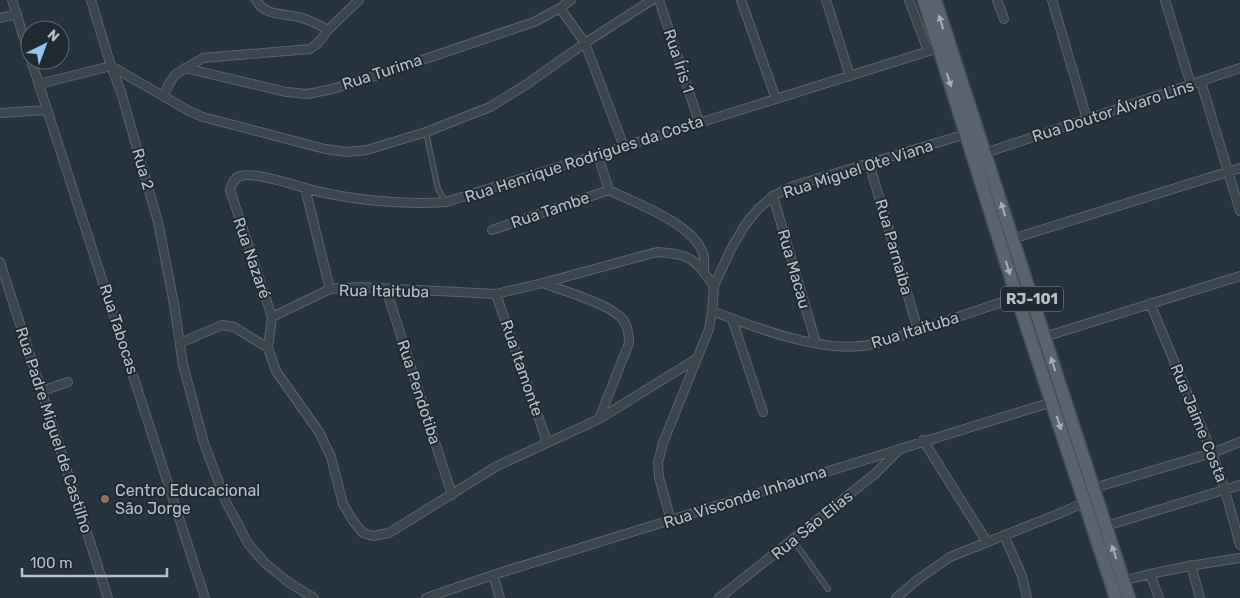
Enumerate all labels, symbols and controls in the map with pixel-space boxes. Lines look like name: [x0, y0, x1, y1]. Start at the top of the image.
one-way arrow: [937, 14, 945, 29]
north arrow: [20, 20, 70, 70]
text: N: [44, 26, 63, 45]
street label: Rua Íris 1: [660, 27, 698, 95]
street label: Rua Turima: [340, 50, 424, 94]
one-way arrow: [945, 73, 953, 88]
street label: Rua Doutor Álvaro Lins: [1030, 76, 1196, 146]
street label: Rua Henrique Rodrigues da Costa: [462, 111, 706, 207]
street label: Rua Miguel Ote Viana: [781, 136, 935, 202]
street label: Rua 2: [128, 146, 158, 192]
street label: Rua Tambe: [508, 188, 592, 232]
street label: Rua Parnaiba: [871, 197, 917, 297]
one-way arrow: [998, 202, 1006, 217]
street label: Rua Nazaré: [229, 215, 275, 301]
street label: Rua Macau: [774, 227, 814, 311]
one-way arrow: [1005, 261, 1012, 276]
street label: Rua Itaituba: [339, 281, 429, 301]
street label: Rua Tabocas: [95, 282, 143, 376]
road number: RJ-101: [1001, 286, 1063, 312]
street label: Rua Itaituba: [869, 308, 961, 352]
street label: Rua Itamonte: [497, 317, 547, 419]
street label: Rua Padre Miguel de Castilho: [12, 325, 96, 535]
street label: Rua Pendotiba: [393, 337, 445, 447]
one-way arrow: [1049, 356, 1056, 371]
street label: Rua Jaime Costa: [1167, 361, 1231, 485]
one-way arrow: [1056, 415, 1063, 430]
street label: Rua Visconde Inhauma: [661, 462, 829, 532]
place label: Centro Educacional São Jorge: [115, 481, 260, 518]
street label: Rua Sāo Elias: [767, 486, 857, 564]
marker: Centro Educacional São Jorge: [99, 493, 111, 505]
one-way arrow: [1109, 544, 1117, 559]
scale bar: [22, 546, 168, 578]
text: 100 m: [30, 554, 72, 572]

